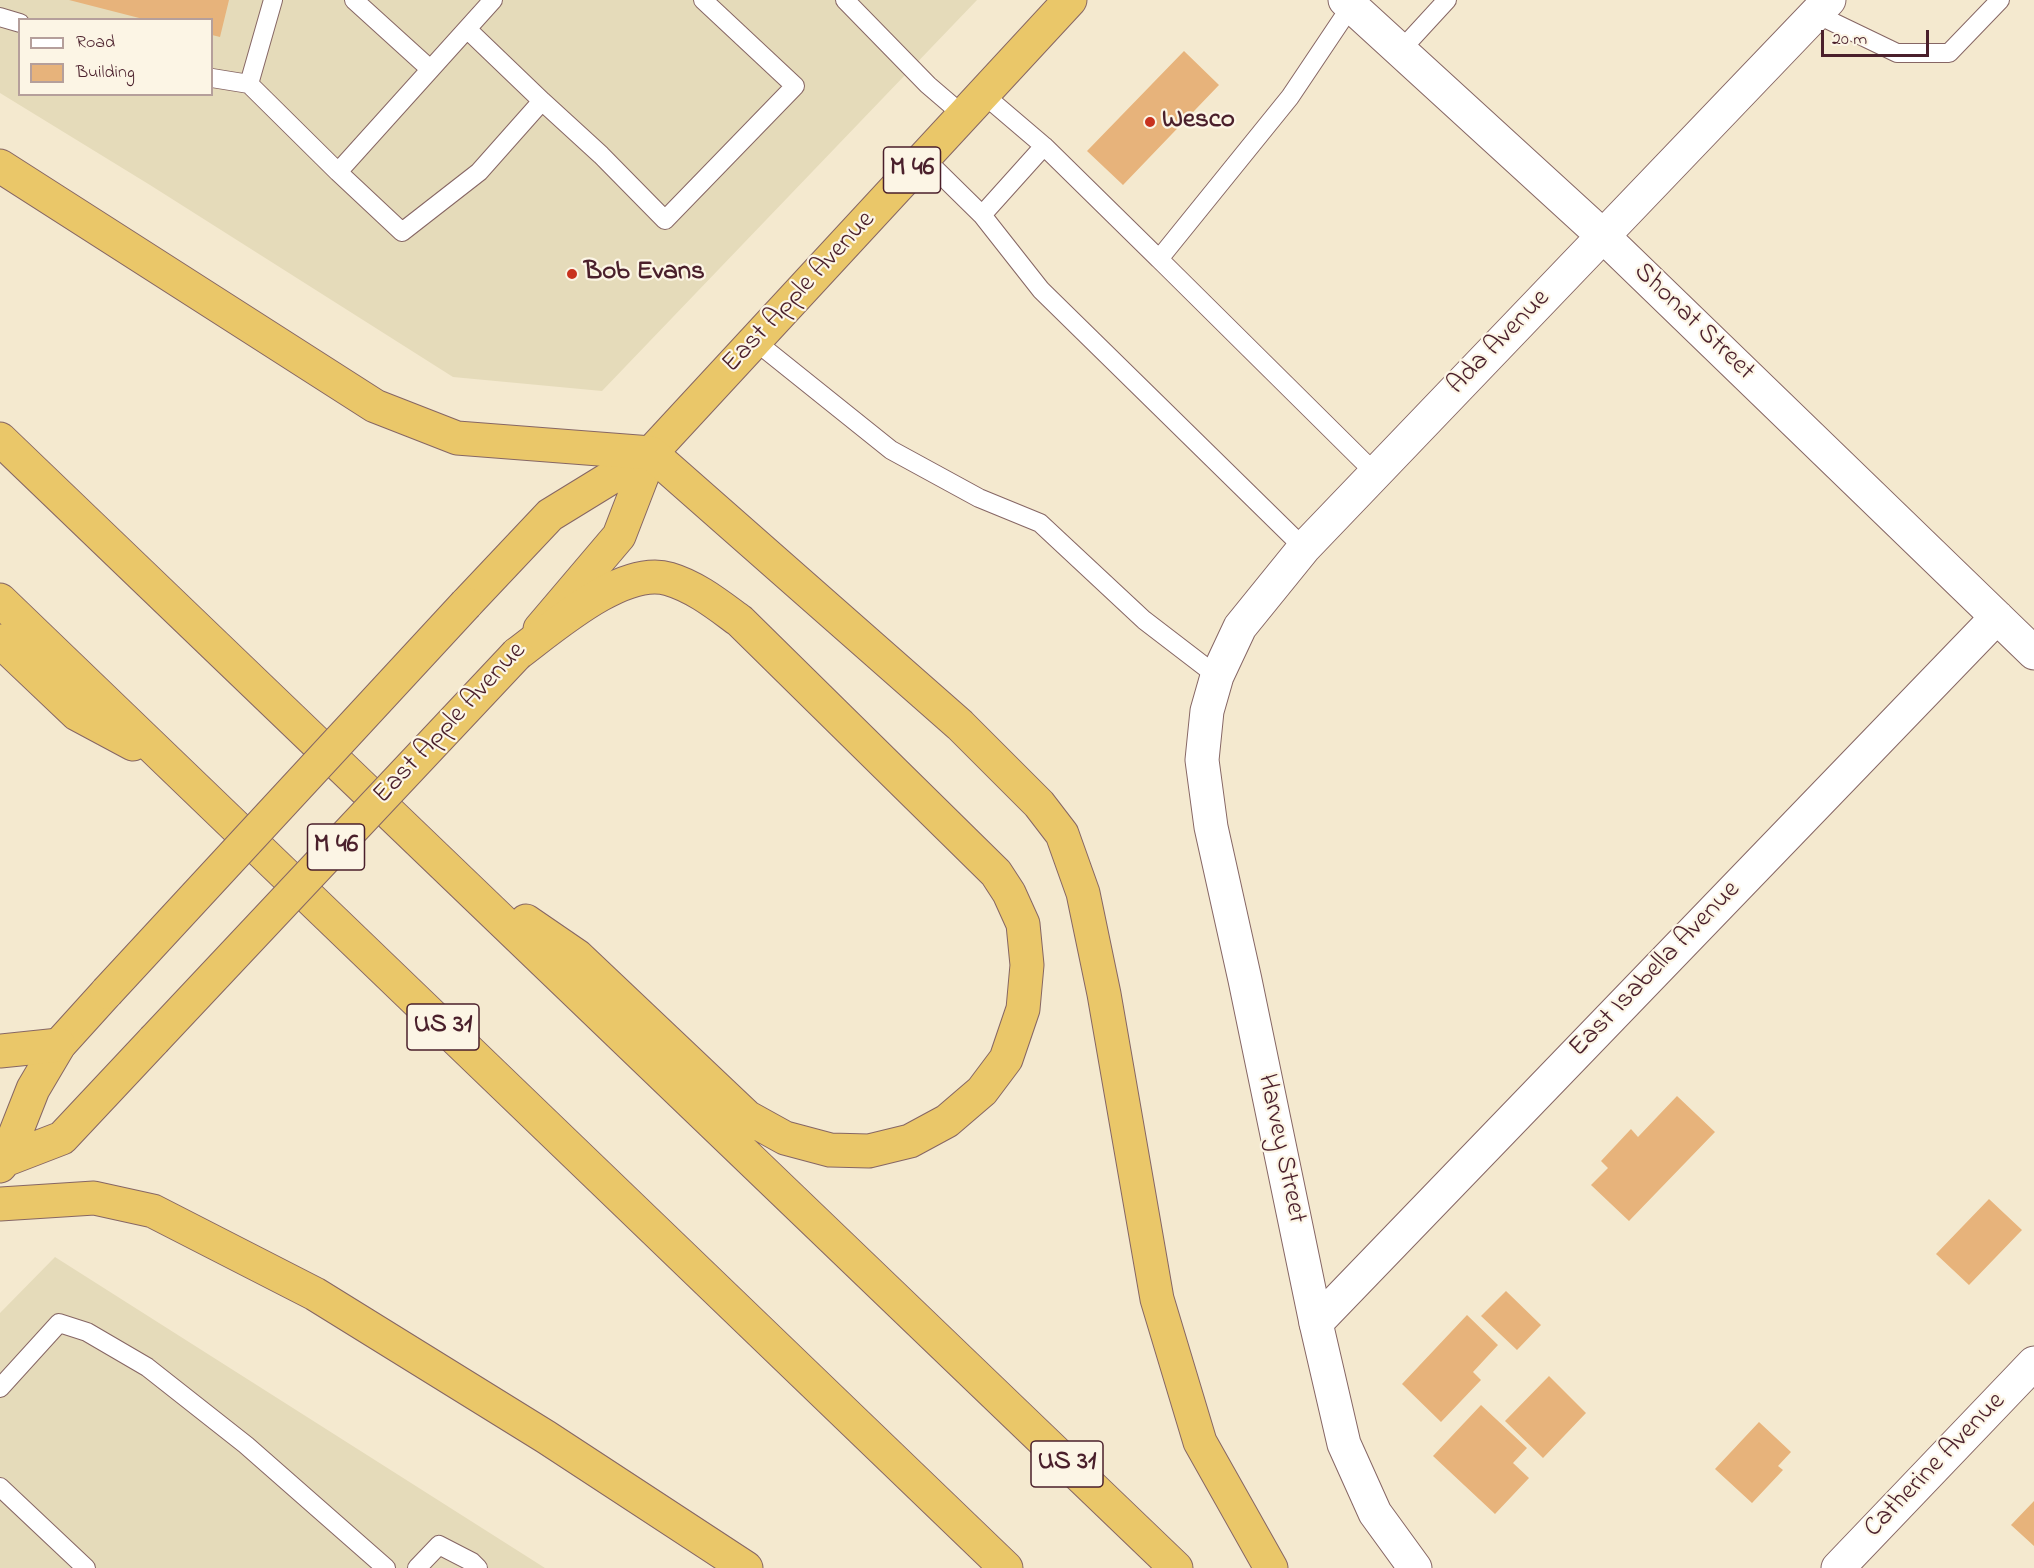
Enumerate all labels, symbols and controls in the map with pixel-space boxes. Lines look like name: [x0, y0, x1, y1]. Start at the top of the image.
legend: [18, 18, 213, 96]
scale bar: [1824, 18, 1932, 56]
text: 20 m: [1832, 27, 1867, 53]
text: Road: [76, 30, 115, 56]
text: Building: [76, 60, 135, 86]
place label: Wesco: [1162, 106, 1235, 138]
marker: Wesco: [1143, 115, 1157, 129]
road number: M 46: [884, 147, 940, 193]
street label: East Apple Avenue: [717, 205, 883, 381]
street label: Shonat Street: [1626, 257, 1760, 389]
place label: Bob Evans: [584, 258, 705, 290]
marker: Bob Evans: [565, 267, 579, 281]
street label: Ada Avenue: [1442, 284, 1558, 402]
street label: East Apple Avenue: [368, 636, 534, 812]
road number: M 46: [308, 824, 364, 870]
street label: East Isabella Avenue: [1564, 875, 1748, 1065]
road number: US 31: [407, 1004, 479, 1050]
street label: Harvey Street: [1248, 1071, 1312, 1227]
street label: Catherine Avenue: [1859, 1387, 2013, 1545]
road number: US 31: [1031, 1441, 1103, 1487]

